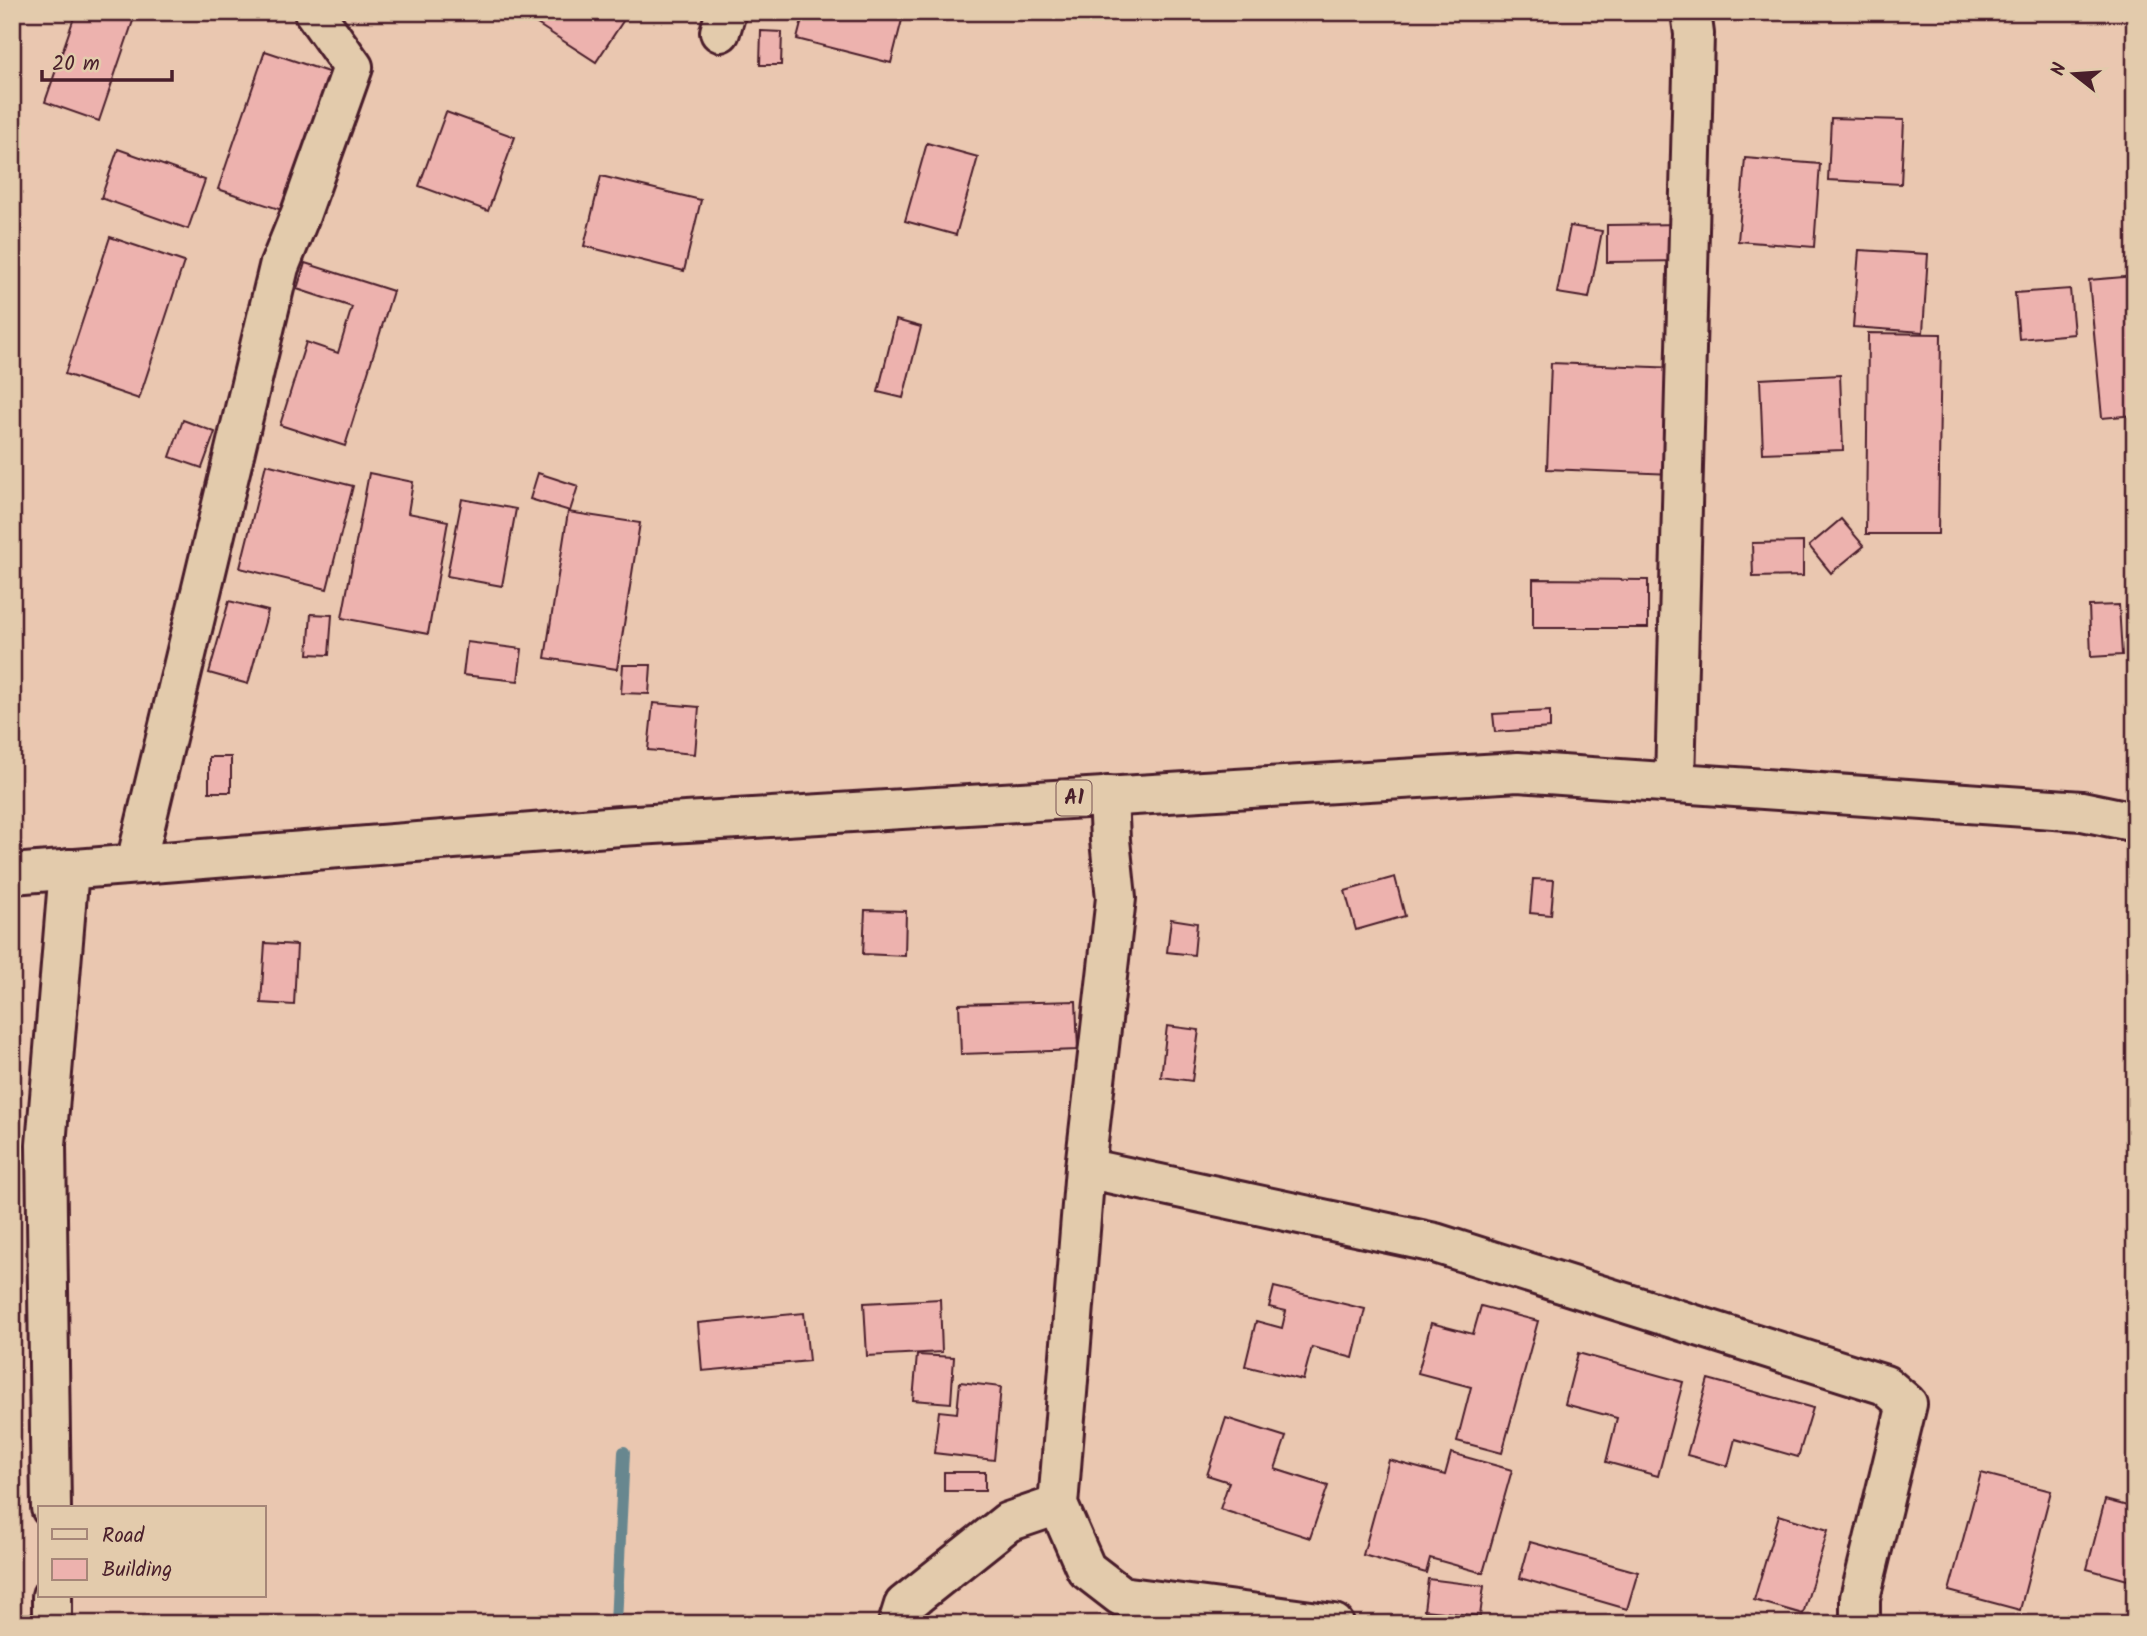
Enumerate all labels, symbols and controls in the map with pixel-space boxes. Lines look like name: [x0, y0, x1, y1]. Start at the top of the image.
scale bar: [42, 38, 172, 82]
north arrow: [2038, 38, 2108, 108]
text: 20 m: [52, 48, 100, 81]
text: N: [2044, 59, 2076, 80]
road number: A1: [1056, 780, 1092, 816]
legend: [38, 1506, 266, 1598]
text: Road: [102, 1520, 145, 1553]
text: Building: [102, 1554, 172, 1587]

